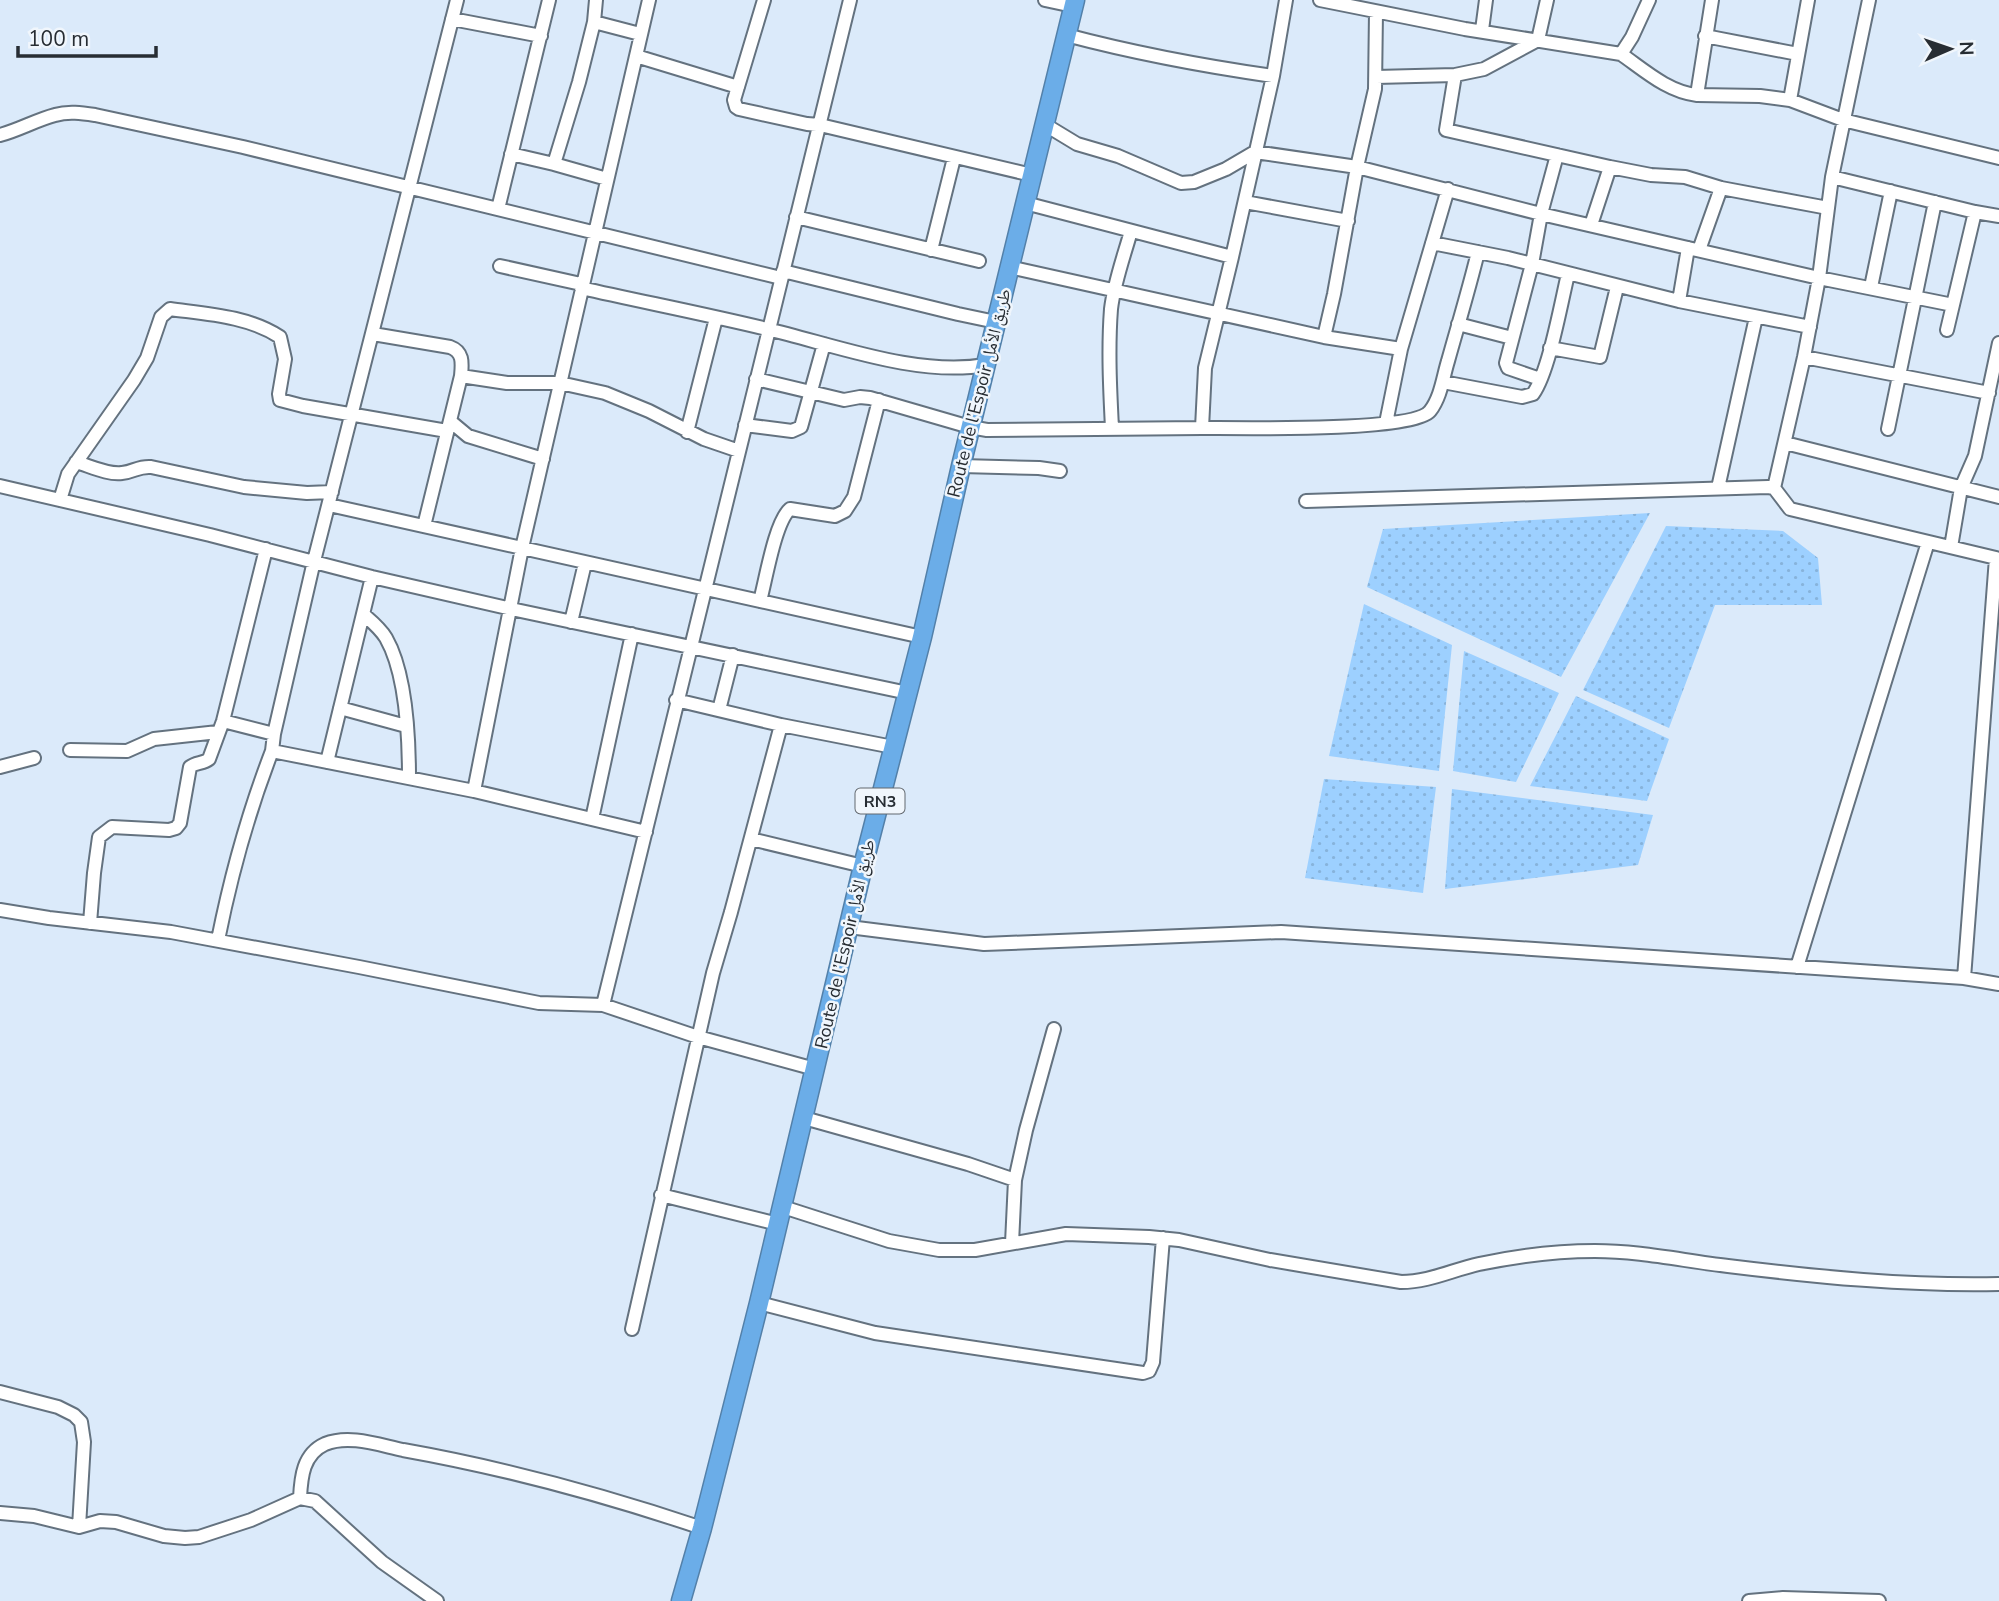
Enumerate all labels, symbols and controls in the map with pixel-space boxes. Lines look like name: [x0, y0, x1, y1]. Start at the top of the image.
scale bar: [18, 14, 156, 58]
north arrow: [1915, 14, 1985, 84]
text: 100 m: [28, 25, 89, 53]
text: N: [1953, 41, 1979, 56]
street label: Route de l’Espoir طريق الأمل: [941, 286, 1017, 500]
road number: RN3: [856, 788, 904, 814]
street label: Route de l’Espoir طريق الأمل: [809, 837, 881, 1051]

